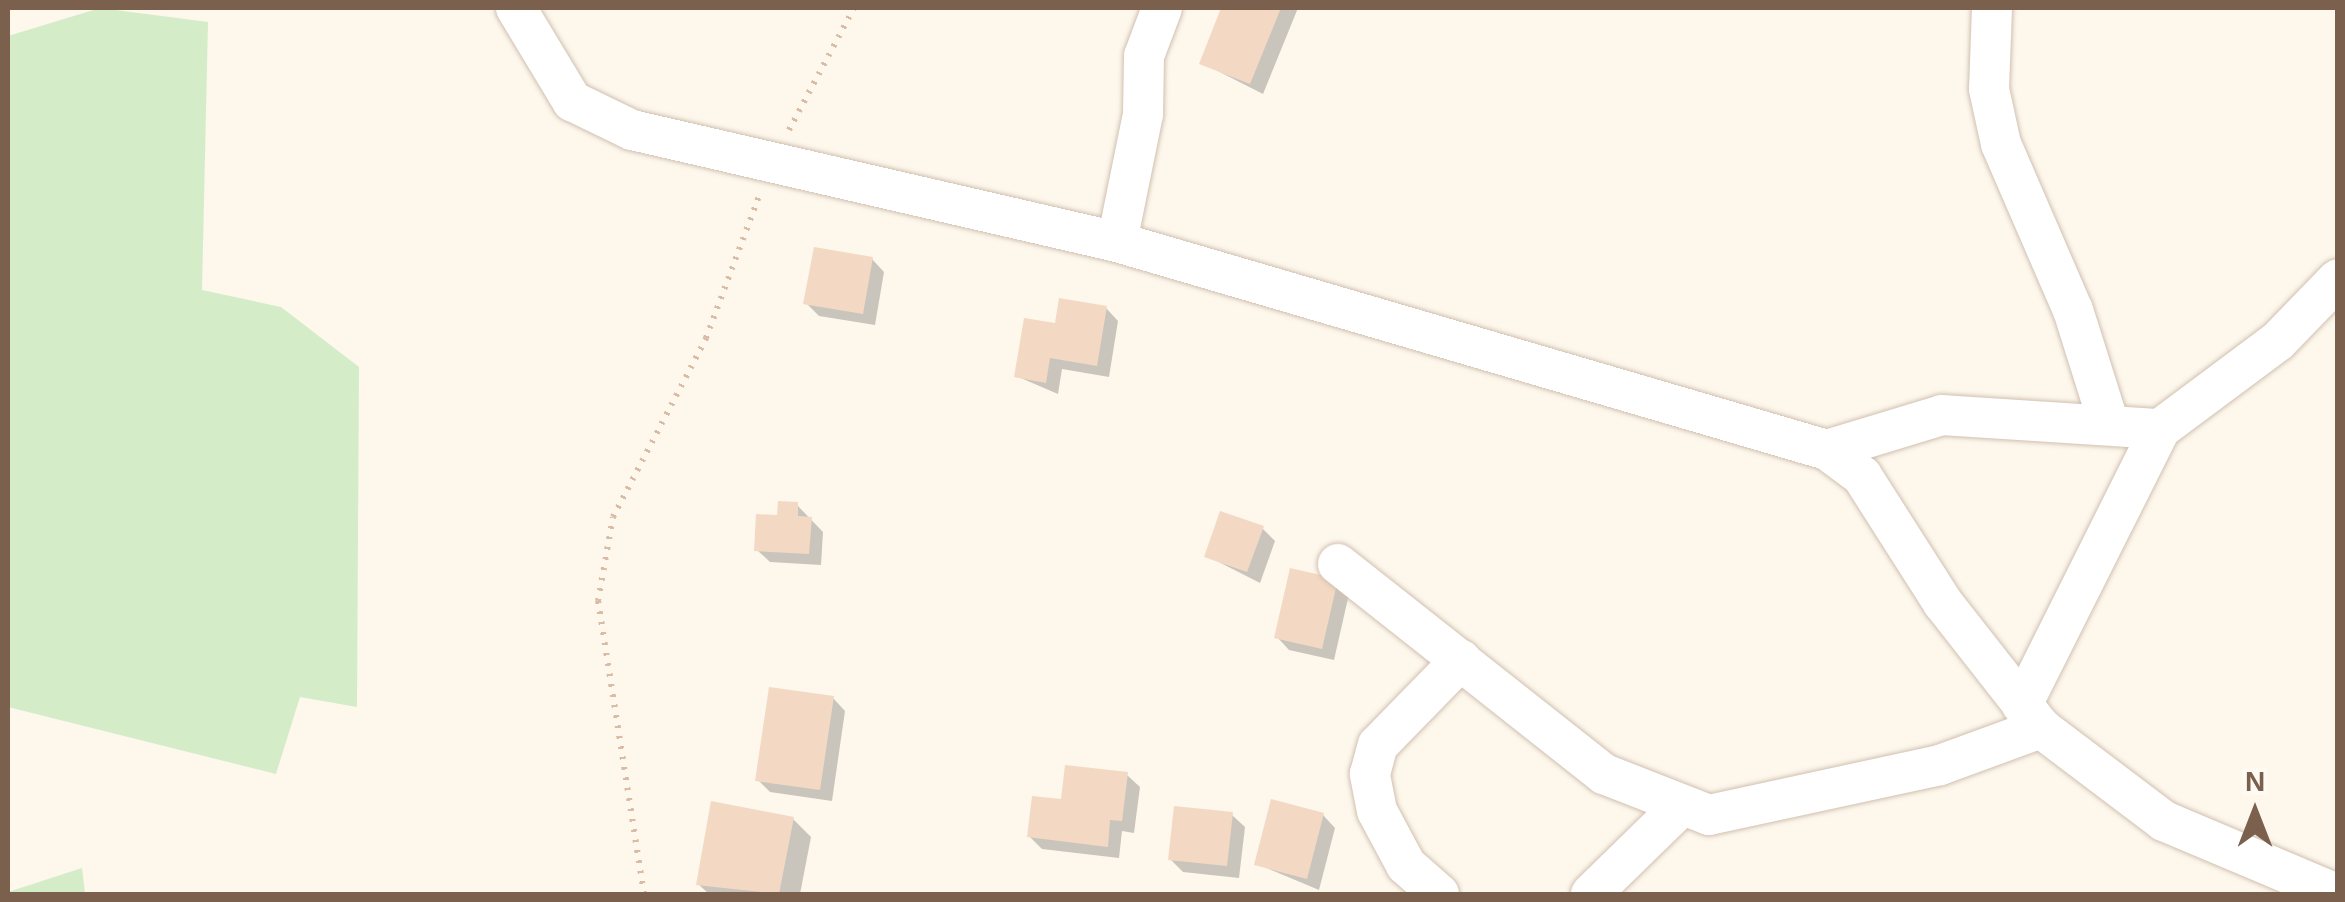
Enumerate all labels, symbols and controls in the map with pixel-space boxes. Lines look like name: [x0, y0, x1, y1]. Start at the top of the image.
north arrow: [2205, 762, 2305, 862]
text: N: [2245, 766, 2265, 797]

